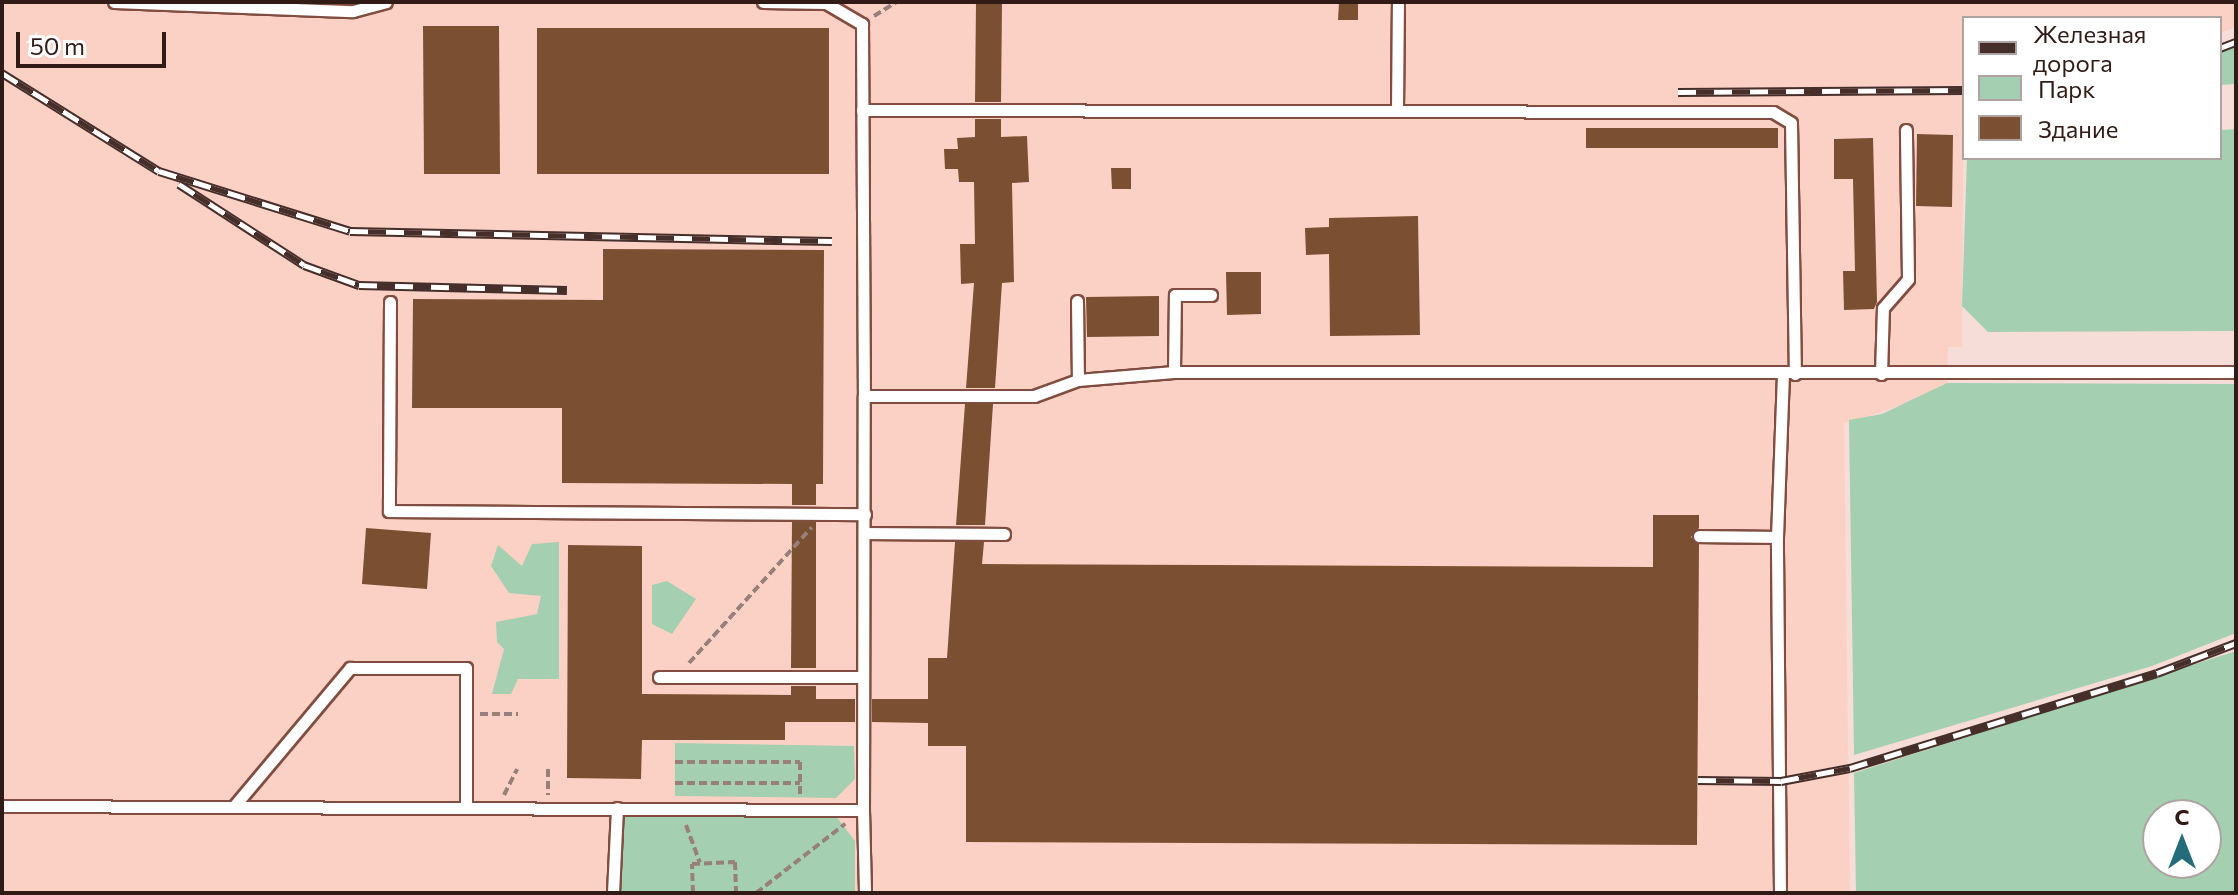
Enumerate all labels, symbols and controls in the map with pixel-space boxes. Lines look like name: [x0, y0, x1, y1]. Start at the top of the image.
scale bar: [20, 16, 170, 66]
legend: [1962, 16, 2222, 160]
text: Железная дорога: [2033, 19, 2146, 77]
text: 50 m: [30, 31, 85, 60]
text: Парк: [2038, 74, 2095, 103]
text: Здание: [2038, 114, 2118, 143]
north arrow: [2142, 799, 2222, 879]
text: С: [2174, 803, 2190, 830]

